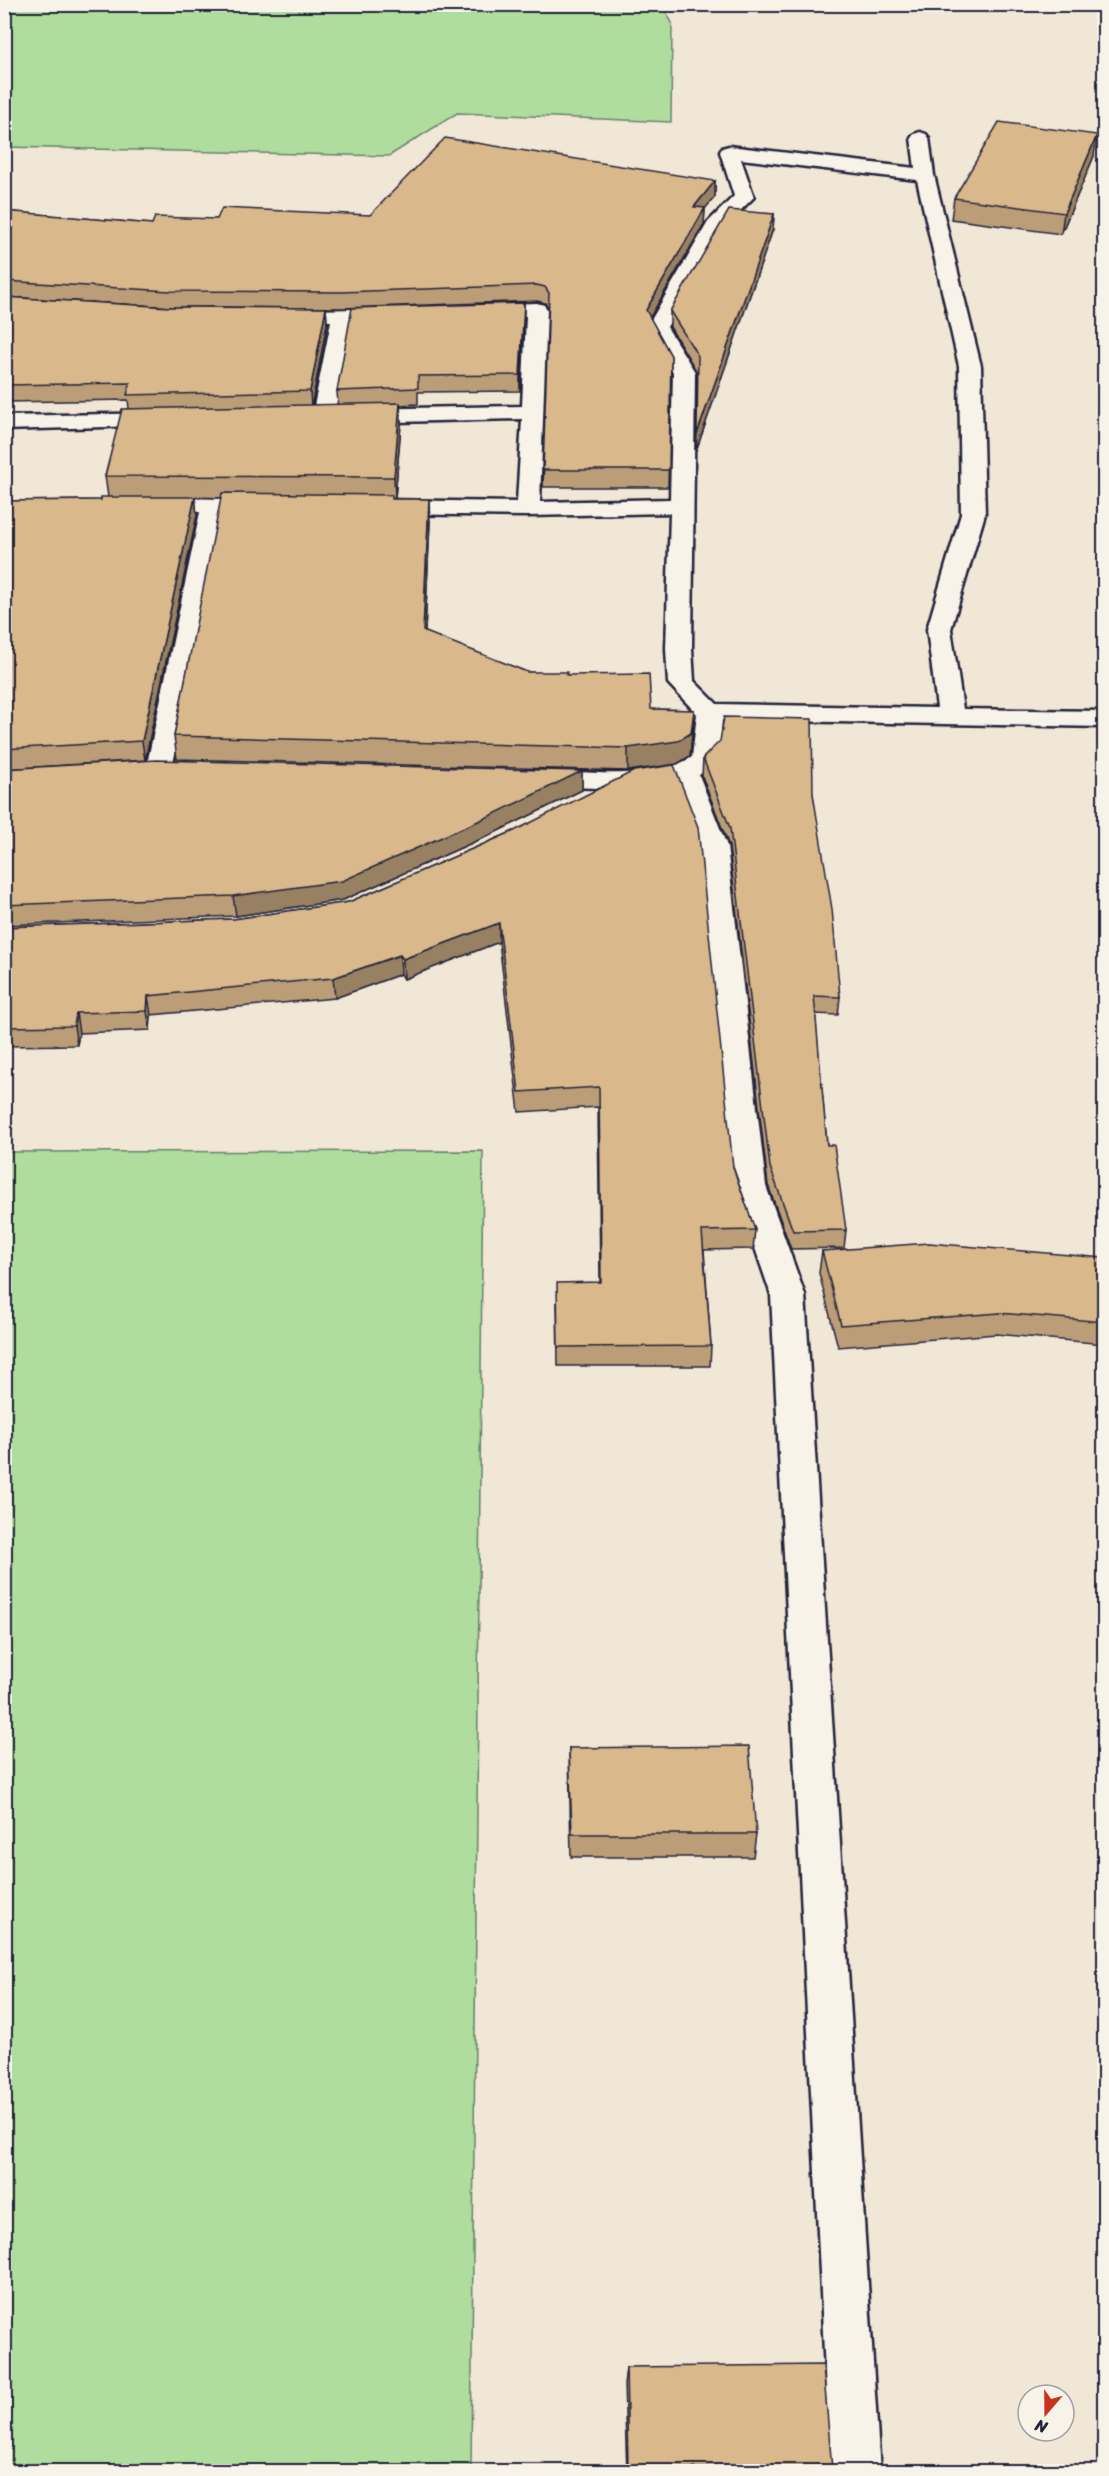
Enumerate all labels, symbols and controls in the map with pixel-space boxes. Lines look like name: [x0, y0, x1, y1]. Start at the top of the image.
north arrow: [1016, 2383, 1076, 2443]
text: N: [1030, 2411, 1052, 2442]

